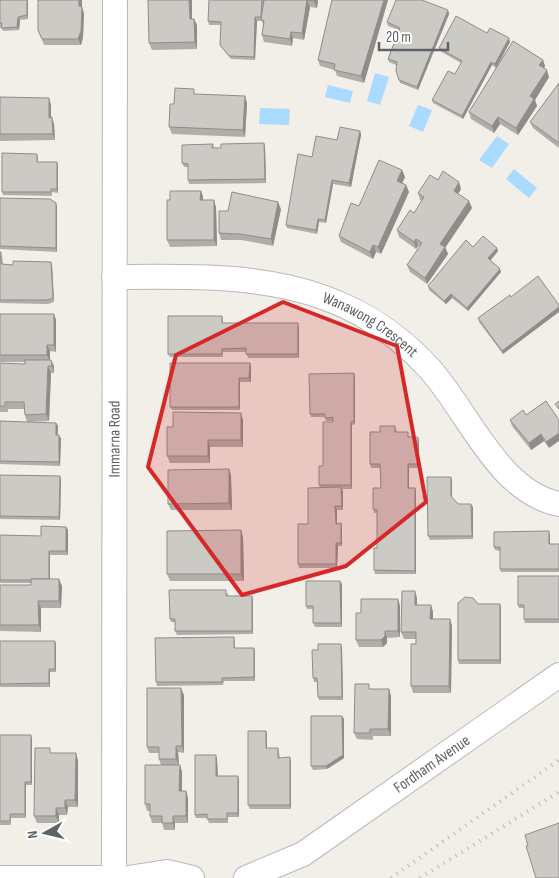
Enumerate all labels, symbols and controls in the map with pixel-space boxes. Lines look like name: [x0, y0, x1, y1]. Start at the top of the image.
scale bar: [379, 20, 448, 52]
text: 20 m: [386, 28, 411, 47]
street label: Wanawong Crescent: [320, 288, 422, 361]
street label: Immarna Road: [105, 401, 124, 477]
street label: Fordham Avenue: [390, 731, 474, 797]
north arrow: [20, 808, 70, 858]
text: N: [24, 830, 42, 840]

